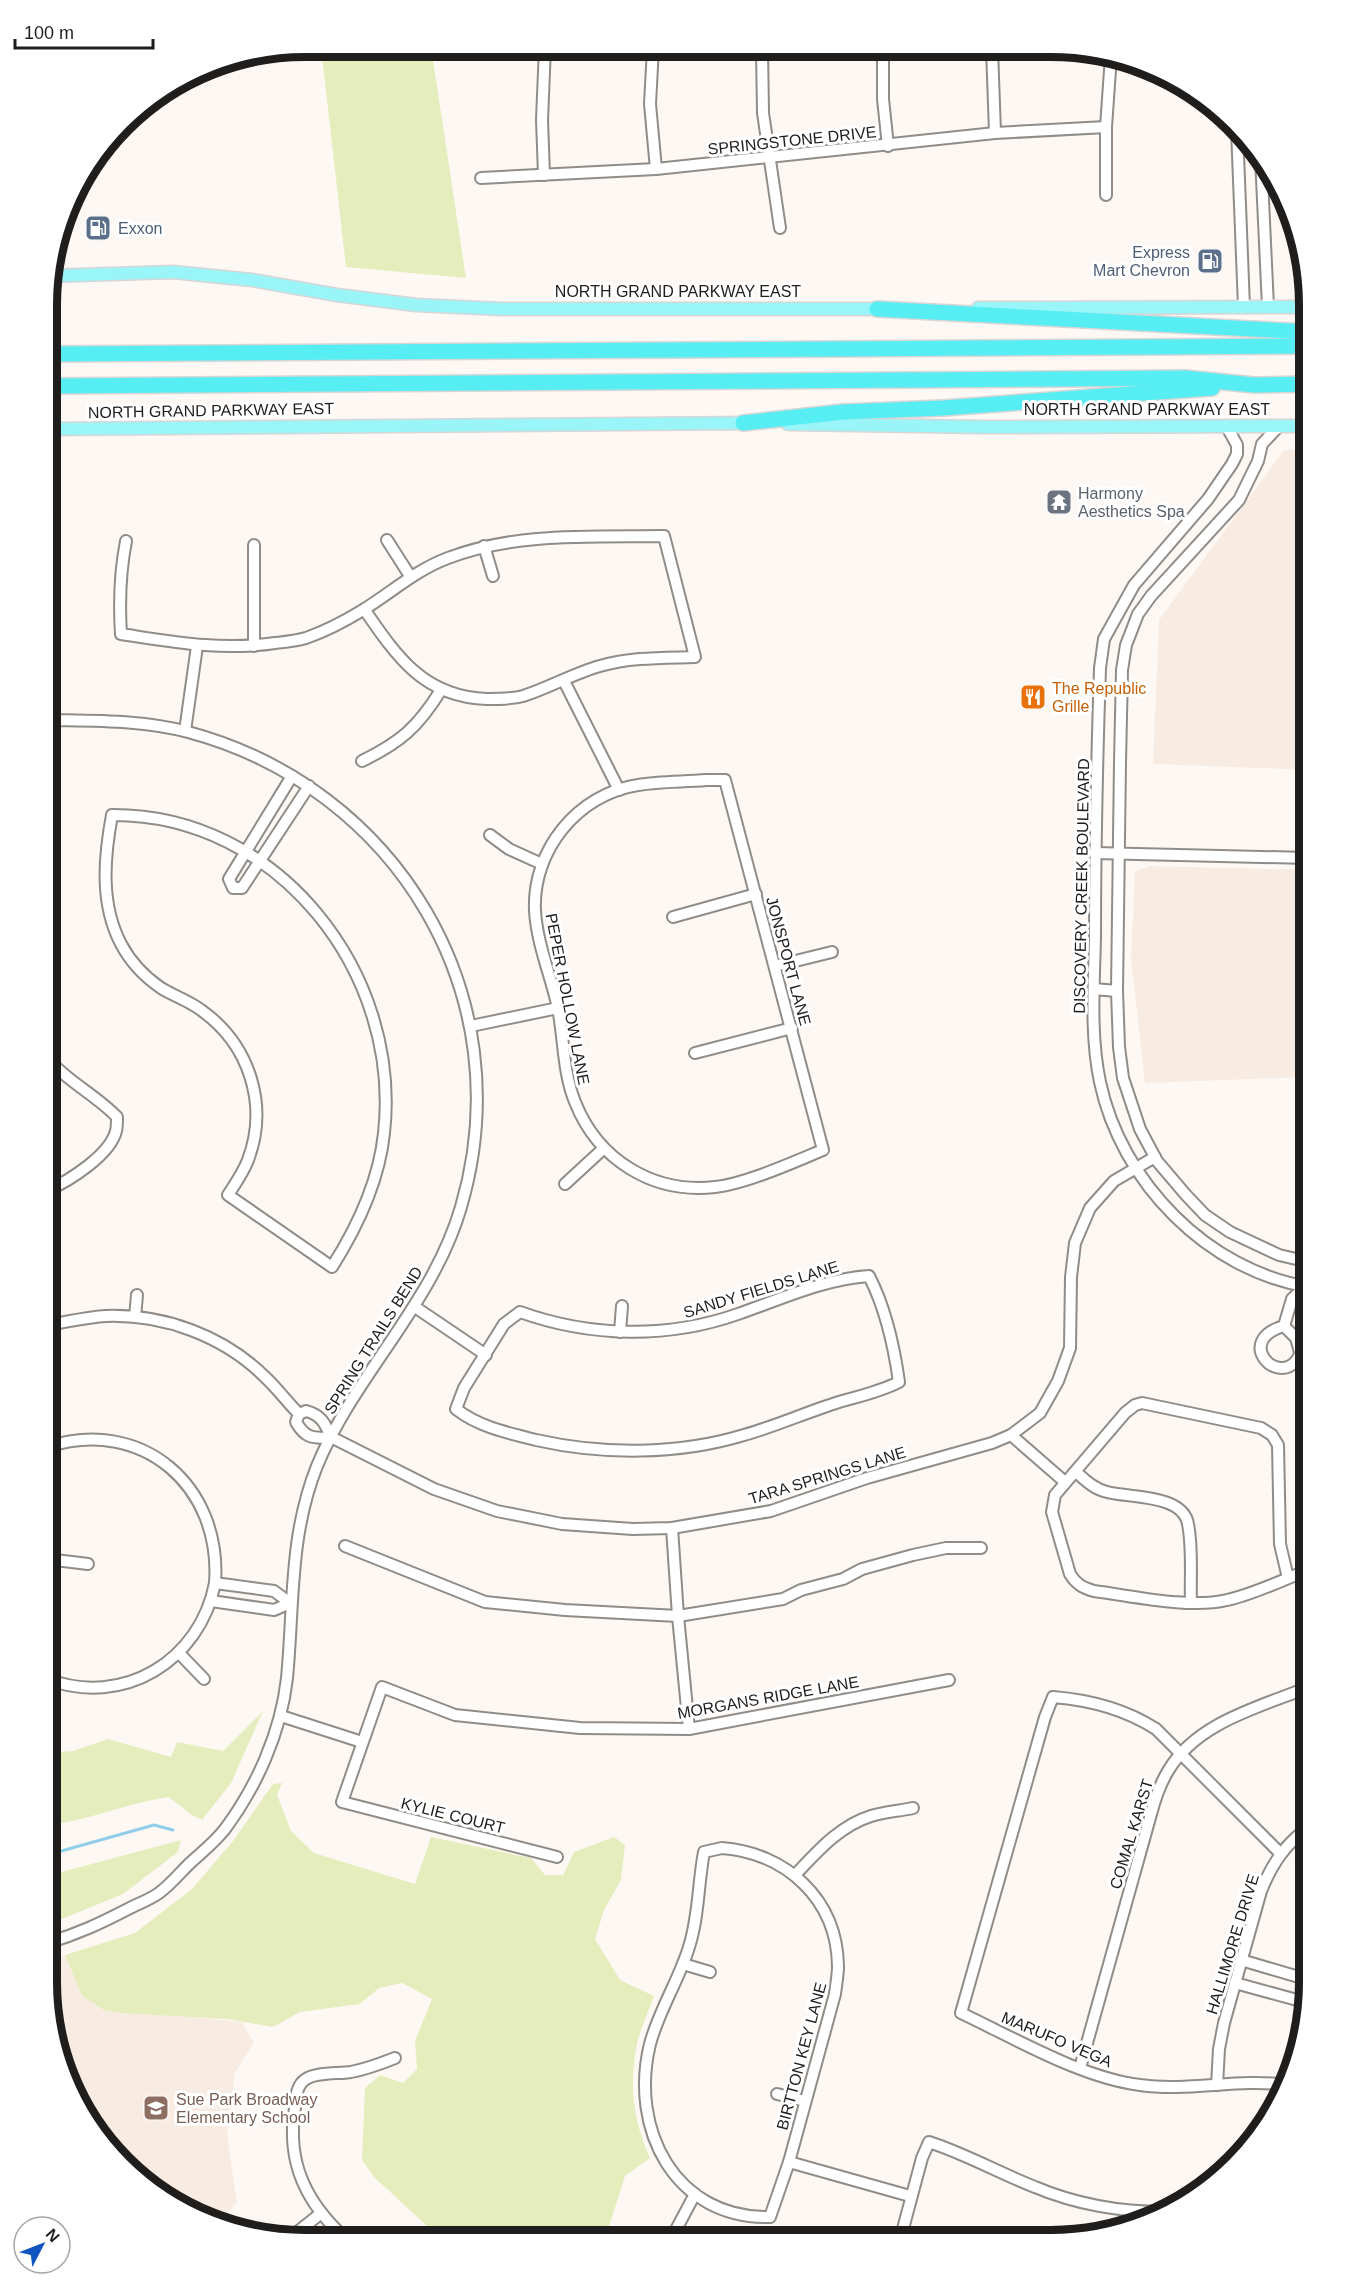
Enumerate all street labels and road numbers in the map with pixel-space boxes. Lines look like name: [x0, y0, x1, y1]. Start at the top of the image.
street label: SPRINGSTONE DRIVE: [707, 123, 877, 158]
street label: NORTH GRAND PARKWAY EAST: [555, 283, 801, 300]
street label: NORTH GRAND PARKWAY EAST: [88, 400, 334, 421]
street label: NORTH GRAND PARKWAY EAST: [1024, 401, 1270, 418]
street label: DISCOVERY CREEK BOULEVARD: [1071, 758, 1092, 1014]
street label: JONSPORT LANE: [763, 895, 814, 1027]
street label: PEPER HOLLOW LANE: [543, 912, 592, 1086]
street label: SANDY FIELDS LANE: [681, 1258, 841, 1321]
street label: SPRING TRAILS BEND: [321, 1263, 426, 1417]
street label: TARA SPRINGS LANE: [747, 1443, 908, 1507]
street label: MORGANS RIDGE LANE: [676, 1673, 860, 1722]
street label: COMAL KARST: [1107, 1777, 1156, 1891]
street label: KYLIE COURT: [399, 1794, 507, 1837]
street label: HALLIMORE DRIVE: [1203, 1872, 1262, 2016]
street label: BIRTTON KEY LANE: [774, 1980, 829, 2132]
street label: MARUFO VEGA: [999, 2009, 1115, 2071]

